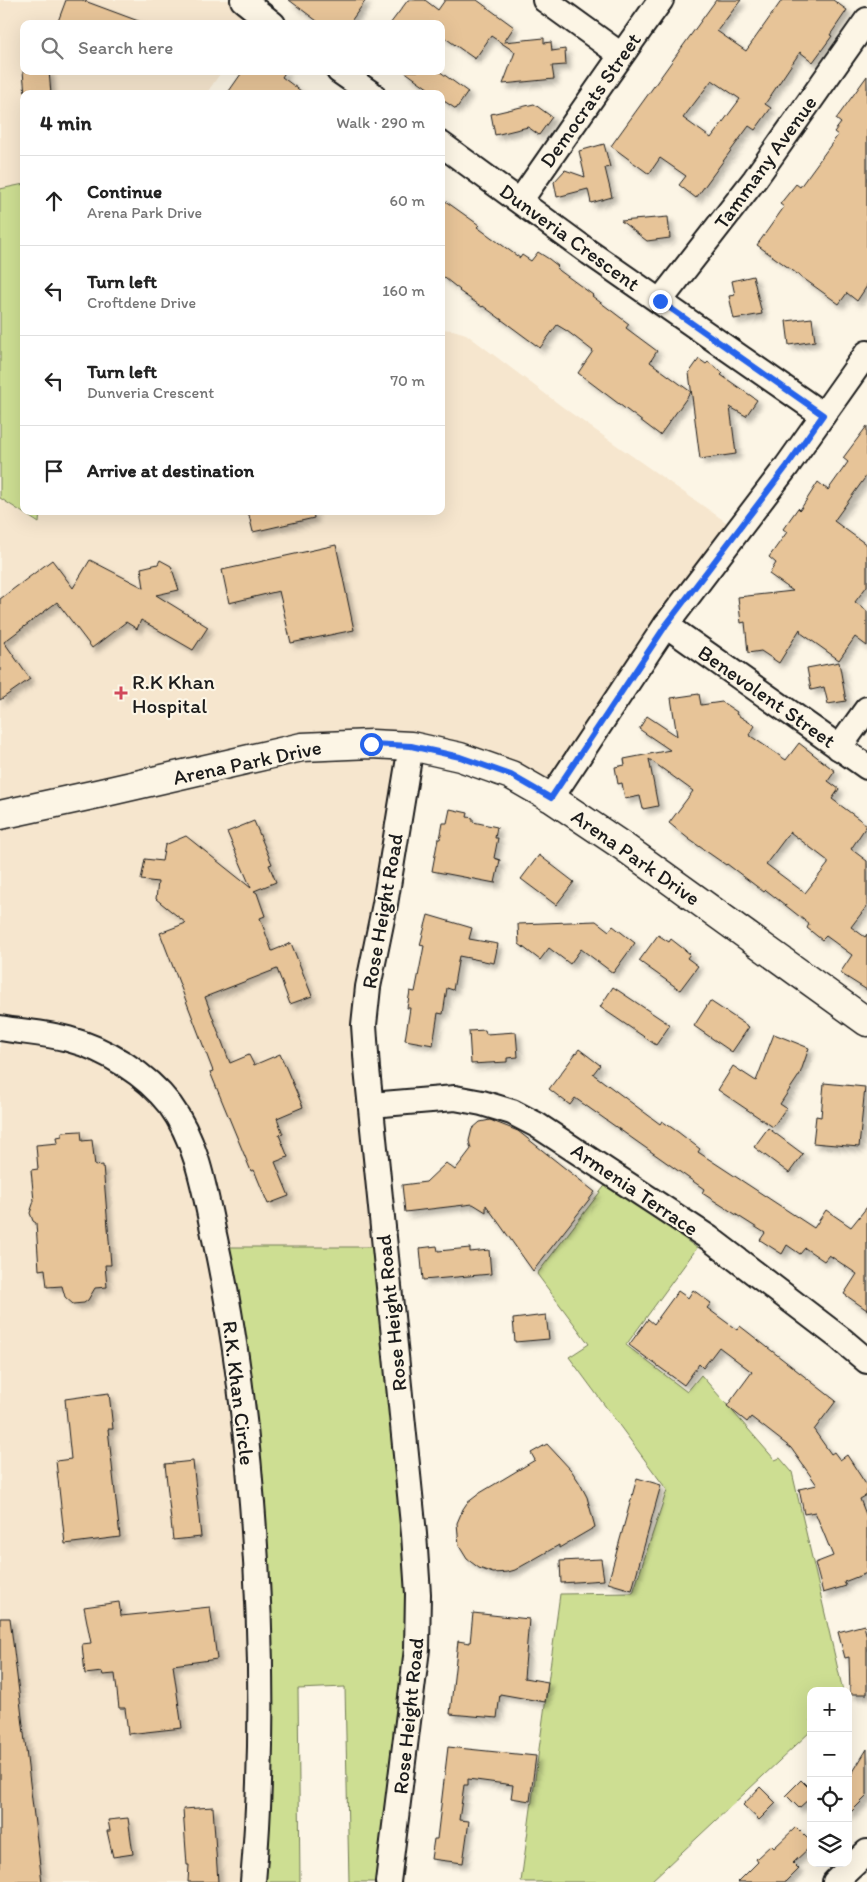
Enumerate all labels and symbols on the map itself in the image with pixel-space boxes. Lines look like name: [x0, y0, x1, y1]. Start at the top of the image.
street label: Democrats Street: [534, 28, 646, 172]
street label: Tammany Avenue: [708, 90, 822, 234]
street label: Dunveria Crescent: [495, 178, 645, 296]
route end: [649, 290, 672, 313]
street label: Benevolent Street: [693, 639, 841, 753]
place label: R.K Khan Hospital: [132, 669, 215, 718]
marker: R.K Khan Hospital: [114, 686, 128, 700]
route start: [360, 733, 383, 756]
street label: Arena Park Drive: [170, 734, 324, 790]
street label: Arena Park Drive: [567, 803, 705, 911]
street label: Rose Height Road: [356, 831, 408, 991]
street label: Armenia Terrace: [567, 1137, 703, 1241]
street label: Rose Height Road: [370, 1233, 412, 1393]
street label: R.K. Khan Circle: [218, 1319, 260, 1467]
street label: Rose Height Road: [387, 1636, 429, 1796]

